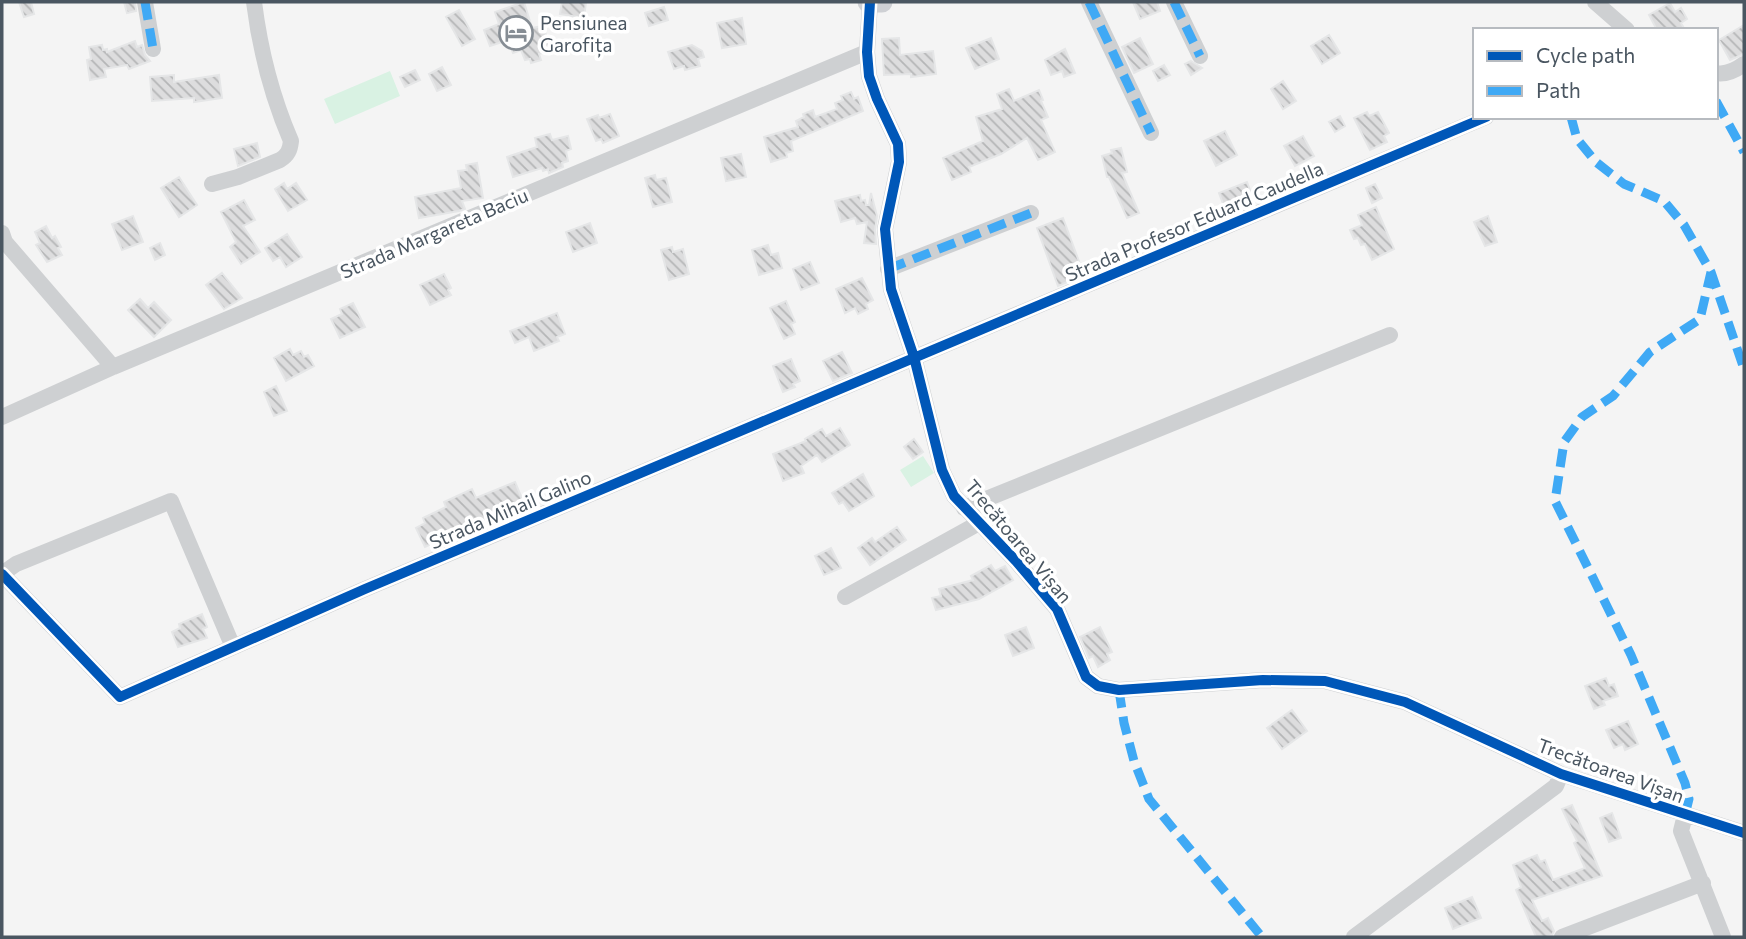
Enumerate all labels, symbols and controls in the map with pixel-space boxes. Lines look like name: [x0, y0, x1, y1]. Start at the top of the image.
place label: Pensiunea Garofița: [540, 11, 628, 58]
hotel icon: Pensiunea Garofița: [497, 14, 535, 52]
legend: [1473, 28, 1718, 119]
text: Cycle path: [1536, 42, 1635, 67]
text: Path: [1536, 77, 1581, 102]
street label: Strada Profesor Eduard Caudella: [1061, 156, 1327, 286]
street label: Strada Margareta Baciu: [337, 183, 531, 283]
street label: Strada Mihail Galino: [426, 464, 594, 554]
street label: Trecătoarea Vișan: [959, 474, 1077, 609]
street label: Trecătoarea Vișan: [1534, 733, 1687, 809]

